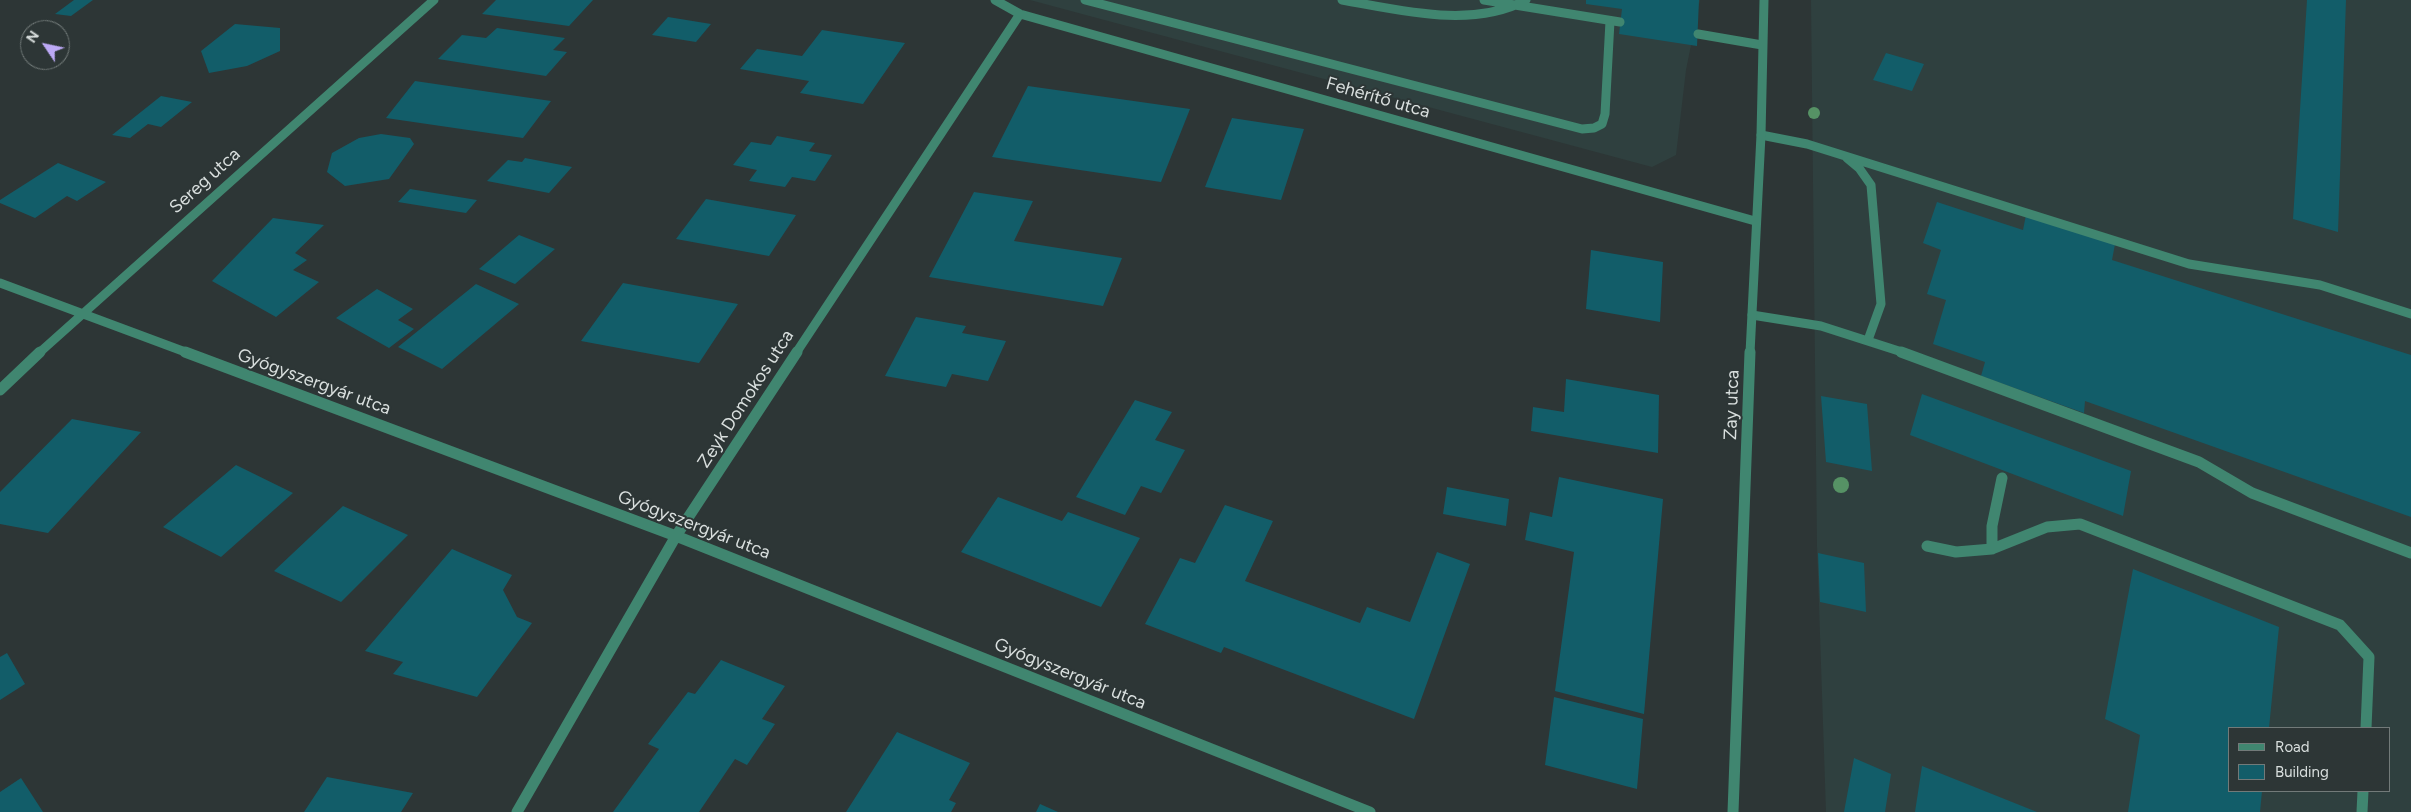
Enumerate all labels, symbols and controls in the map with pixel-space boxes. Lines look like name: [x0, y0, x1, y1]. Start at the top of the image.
north arrow: [20, 20, 70, 70]
text: N: [23, 28, 43, 46]
street label: Fehérítő utca: [1324, 73, 1432, 123]
street label: Sereg utca: [165, 144, 245, 218]
street label: Zeyk Domokos utca: [693, 326, 799, 472]
street label: Gyógyszergyár utca: [234, 344, 394, 420]
street label: Zay utca: [1720, 370, 1744, 440]
street label: Gyógyszergyár utca: [615, 486, 773, 564]
street label: Gyógyszergyár utca: [991, 634, 1149, 714]
legend: [2228, 727, 2391, 792]
text: Road: [2275, 738, 2310, 756]
text: Building: [2275, 763, 2329, 781]

